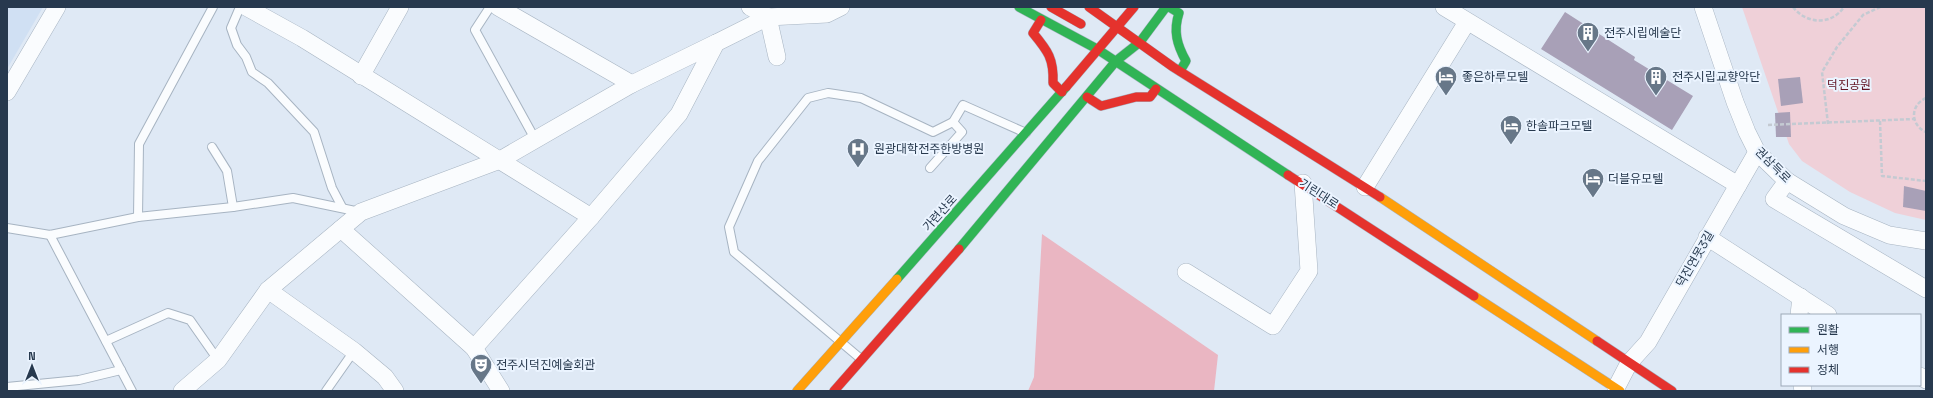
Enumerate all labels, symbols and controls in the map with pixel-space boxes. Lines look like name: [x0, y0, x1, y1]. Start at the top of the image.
building icon: 전주시립예술단: [1575, 20, 1601, 53]
place label: 전주시립예술단: [1604, 25, 1681, 41]
hotel icon: 좋은하루모텔: [1433, 64, 1459, 97]
building icon: 전주시립교향악단: [1643, 64, 1669, 97]
place label: 좋은하루모텔: [1462, 69, 1528, 85]
place label: 전주시립교향악단: [1672, 69, 1760, 85]
park label: 덕진공원: [1827, 77, 1871, 93]
hotel icon: 한솔파크모텔: [1498, 113, 1524, 146]
place label: 한솔파크모텔: [1526, 118, 1592, 134]
hospital icon: 원광대학전주한방병원: [845, 136, 871, 169]
place label: 원광대학전주한방병원: [874, 141, 984, 157]
street label: 권삼득로: [1752, 144, 1794, 186]
hotel icon: 더블유모텔: [1580, 166, 1606, 199]
place label: 더블유모텔: [1608, 171, 1663, 187]
street label: 기린대로: [1296, 175, 1342, 213]
street label: 가련산로: [919, 191, 961, 235]
street label: 덕진연못3길: [1672, 228, 1718, 290]
legend: [1781, 314, 1921, 386]
text: 원활: [1817, 322, 1839, 338]
text: 서행: [1817, 342, 1839, 358]
north arrow: [12, 346, 52, 386]
text: N: [28, 349, 36, 363]
theatre icon: 전주시덕진예술회관: [468, 352, 494, 385]
place label: 전주시덕진예술회관: [496, 357, 595, 373]
text: 정체: [1817, 362, 1839, 378]

